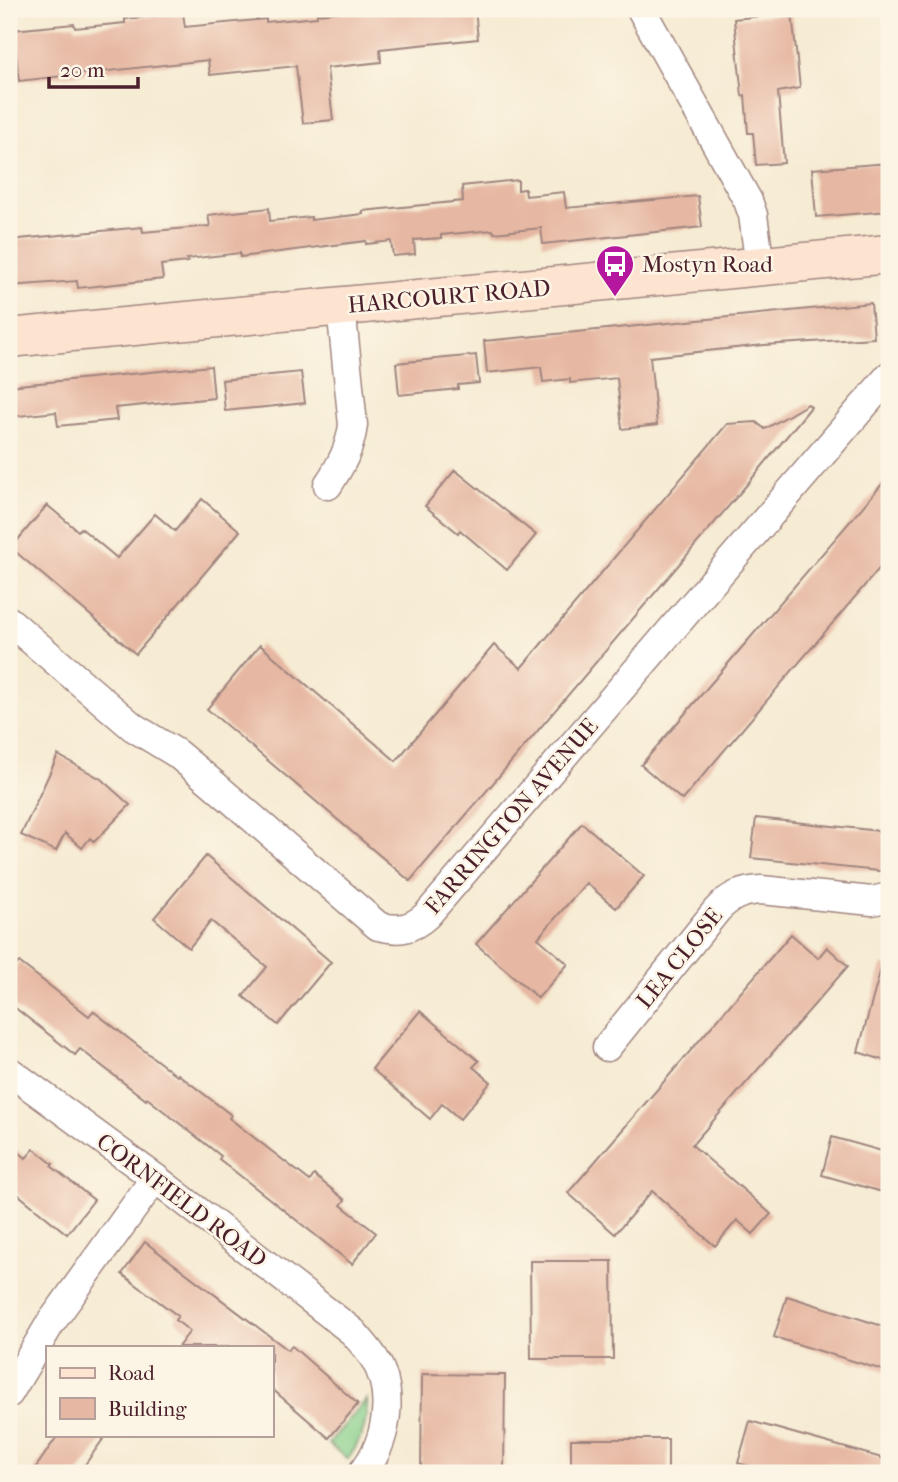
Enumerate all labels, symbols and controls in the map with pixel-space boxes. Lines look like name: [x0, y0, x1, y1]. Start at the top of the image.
scale bar: [49, 46, 138, 90]
text: 20 m: [60, 58, 105, 82]
bus stop icon: Mostyn Road: [594, 243, 636, 298]
place label: Mostyn Road: [642, 251, 773, 278]
street label: HARCOURT ROAD: [347, 274, 551, 319]
street label: FARRINGTON AVENUE: [419, 713, 604, 920]
street label: LEA CLOSE: [631, 903, 728, 1014]
street label: CORNFIELD ROAD: [91, 1128, 272, 1273]
legend: [46, 1346, 273, 1436]
text: Road: [108, 1361, 155, 1385]
text: Building: [108, 1397, 187, 1421]

